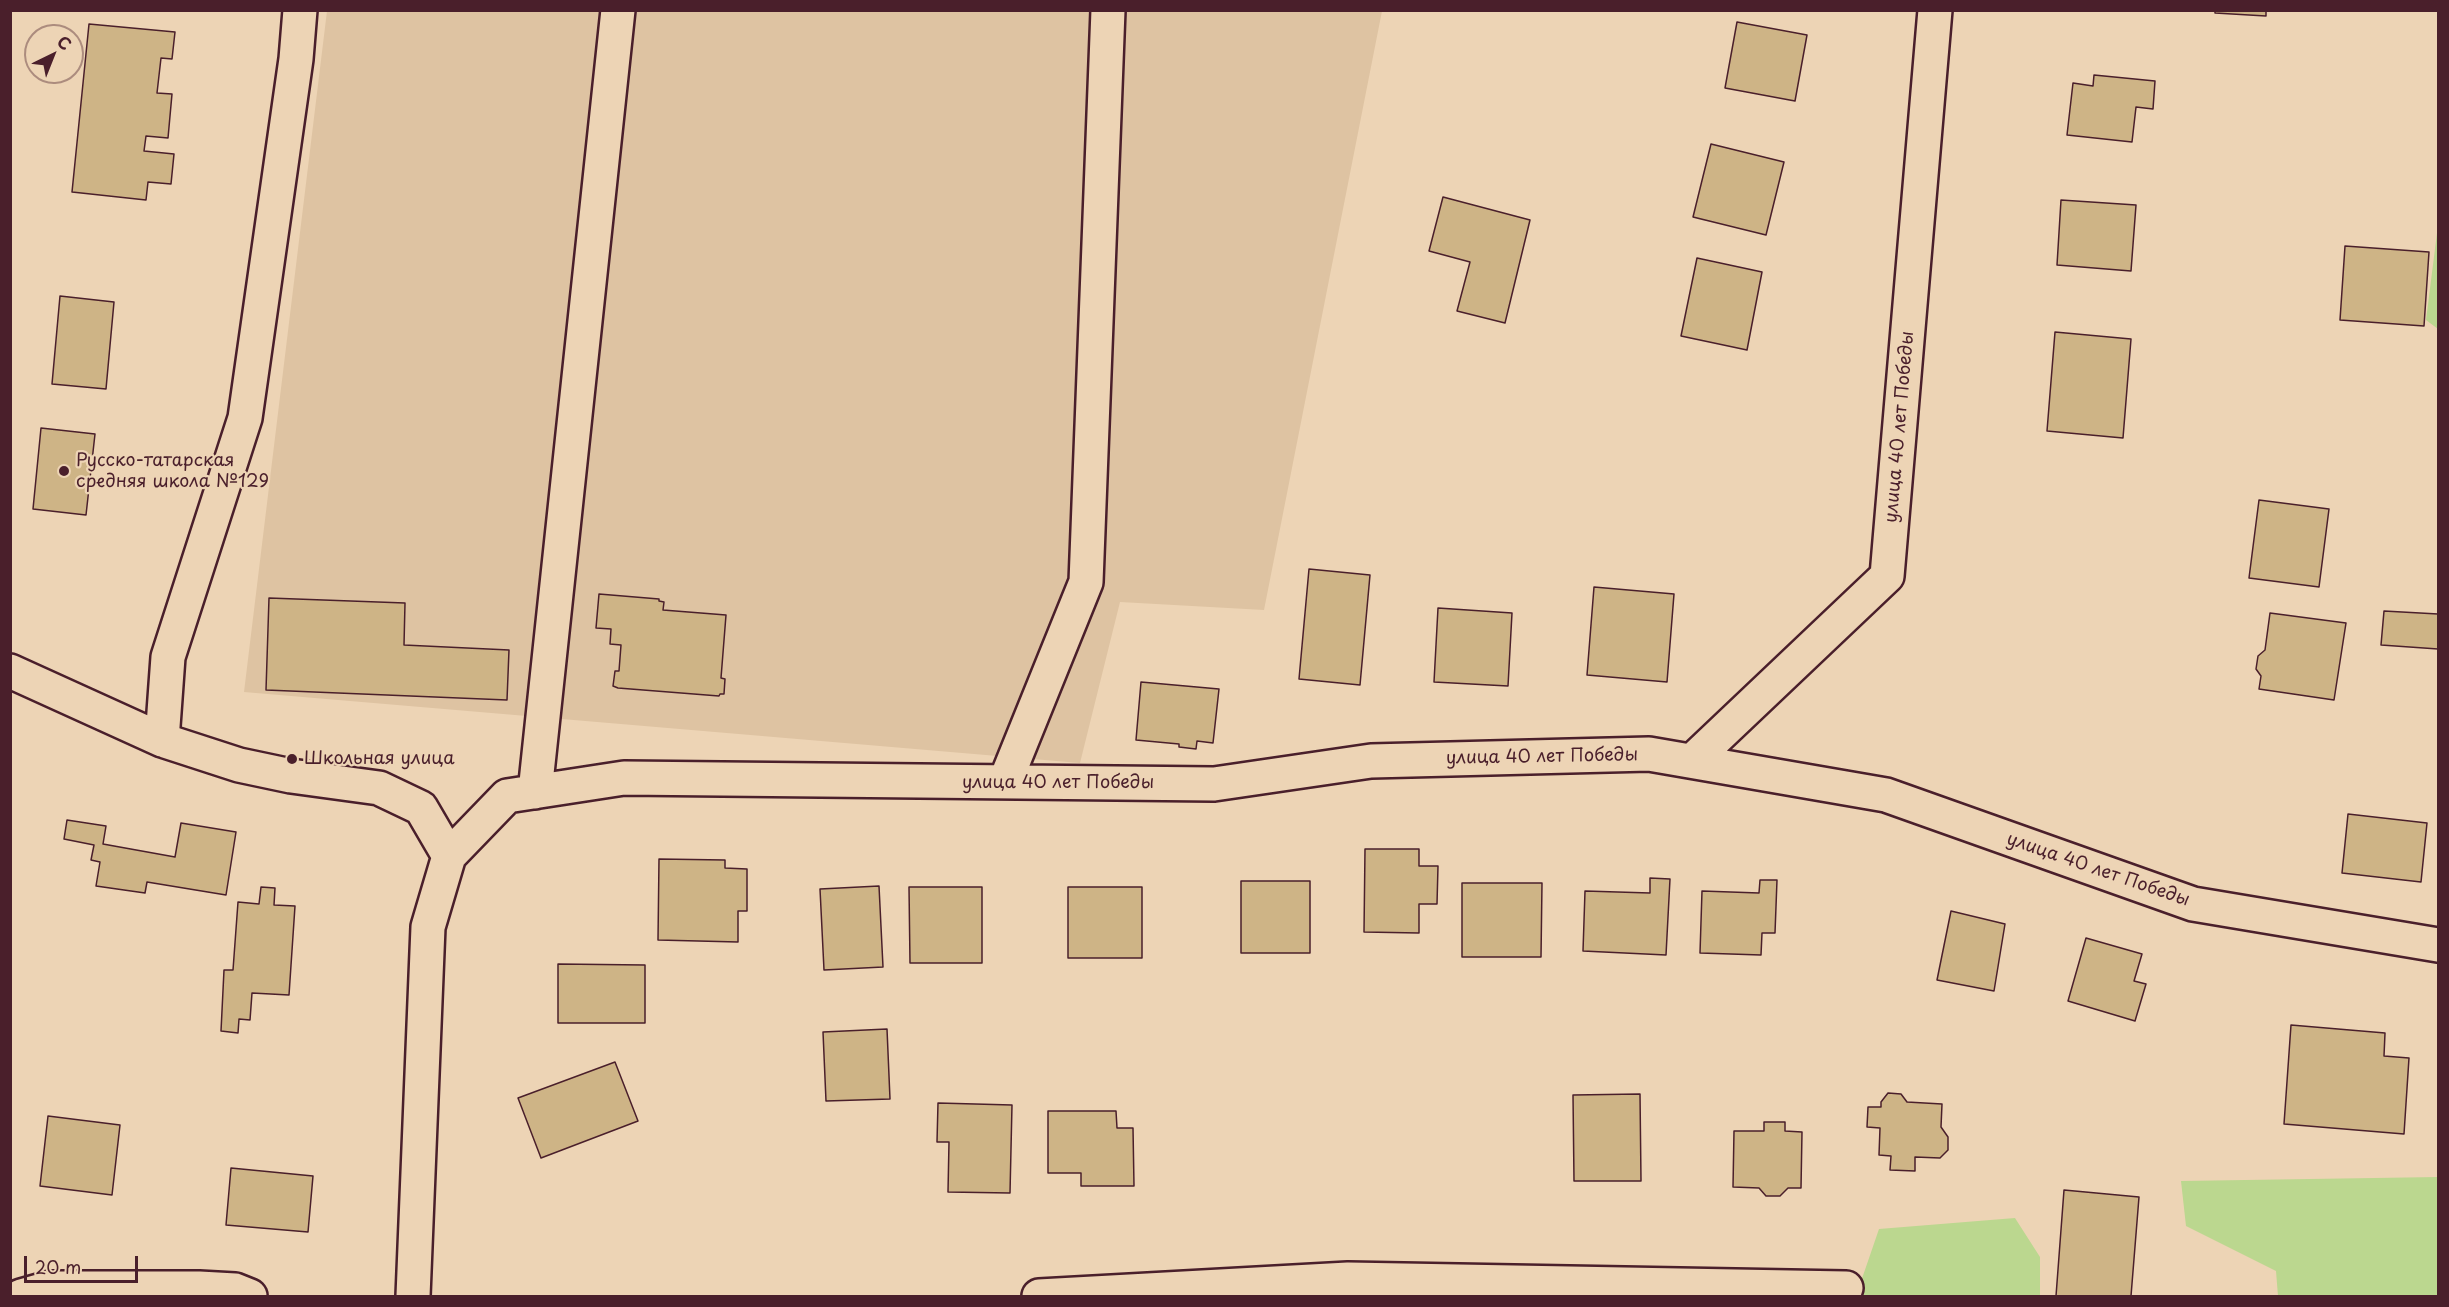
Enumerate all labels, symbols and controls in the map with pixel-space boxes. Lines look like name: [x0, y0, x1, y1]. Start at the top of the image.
north arrow: [24, 24, 84, 84]
text: С: [52, 29, 77, 55]
street label: улица 40 лет Победы: [1881, 330, 1919, 524]
place label: Русско-татарская средняя школа №129: [76, 450, 269, 492]
marker: Русско-татарская средняя школа №129: [57, 464, 71, 478]
street label: улица 40 лет Победы: [1446, 745, 1638, 769]
place label: Школьная улица: [304, 748, 455, 770]
marker: Школьная улица: [285, 752, 299, 766]
street label: улица 40 лет Победы: [962, 772, 1154, 794]
street label: улица 40 лет Победы: [2004, 828, 2192, 912]
scale bar: [27, 1244, 141, 1282]
text: 20 m: [35, 1253, 81, 1280]

